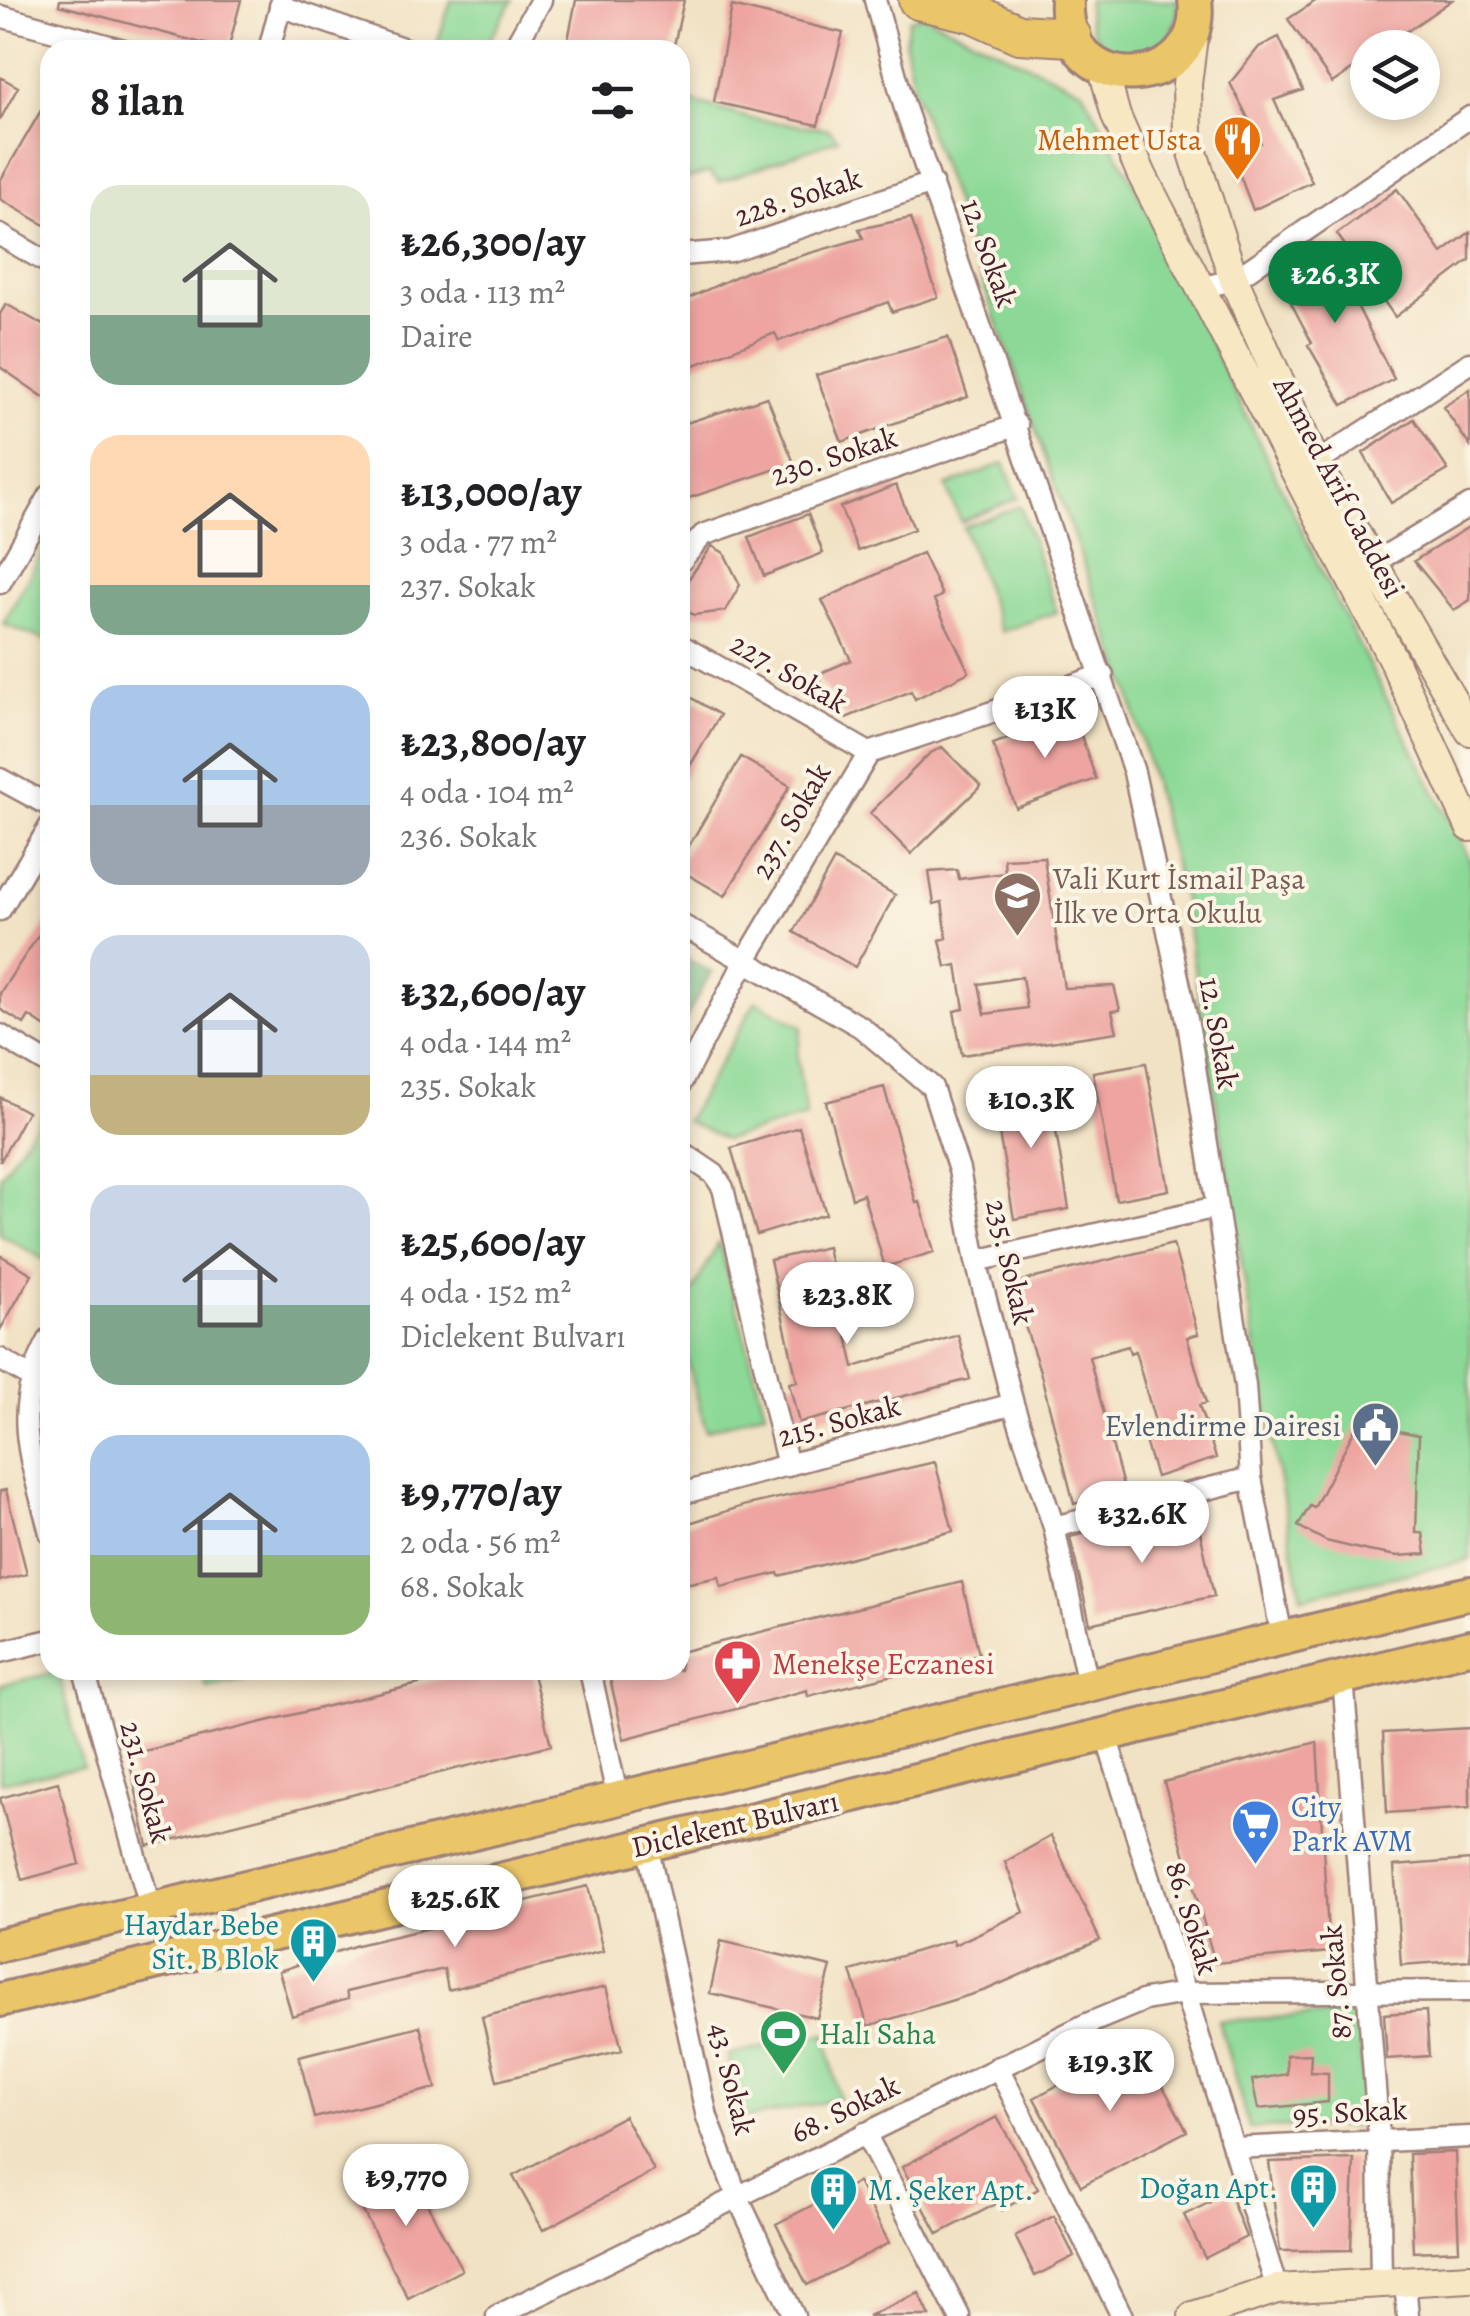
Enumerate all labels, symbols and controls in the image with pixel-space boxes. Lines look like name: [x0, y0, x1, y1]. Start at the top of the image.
map controls: [1350, 30, 1440, 120]
button: layers: [1350, 30, 1440, 120]
text: 8 ilan: [90, 72, 185, 129]
icon: filters: [585, 73, 640, 128]
restaurant icon: Mehmet Usta: [1211, 114, 1263, 182]
place label: Mehmet Usta: [1037, 120, 1202, 160]
street label: 228. Sokak: [730, 158, 867, 236]
street label: 12. Sokak: [951, 193, 1027, 313]
text: ₺26,300/ay: [400, 213, 585, 270]
icon: home: [170, 225, 290, 345]
pin: ₺26.3K: [1254, 241, 1416, 326]
text: ₺26.3K: [1290, 251, 1380, 295]
text: 3 oda · 113 m²: [400, 270, 565, 314]
text: Daire: [400, 314, 473, 358]
street label: Ahmed Arif Caddesi: [1263, 369, 1414, 605]
street label: 230. Sokak: [766, 417, 902, 495]
text: ₺13,000/ay: [400, 463, 581, 520]
icon: home: [170, 475, 290, 595]
text: 3 oda · 77 m²: [400, 520, 557, 564]
text: 237. Sokak: [400, 564, 536, 608]
street label: 227. Sokak: [723, 623, 855, 723]
pin: ₺13K: [986, 676, 1104, 761]
text: ₺13K: [1014, 686, 1076, 730]
text: ₺23,800/ay: [400, 713, 586, 770]
icon: home: [170, 725, 290, 845]
street label: 237. Sokak: [742, 756, 840, 886]
text: 4 oda · 104 m²: [400, 770, 574, 814]
text: 236. Sokak: [400, 814, 537, 858]
place label: Vali Kurt İsmail Paşa İlk ve Orta Okulu: [1052, 859, 1305, 933]
school or university icon: Vali Kurt İsmail Paşa İlk ve Orta Okulu: [992, 870, 1044, 938]
text: ₺32,600/ay: [400, 963, 585, 1020]
street label: 12. Sokak: [1190, 974, 1248, 1092]
icon: home: [170, 975, 290, 1095]
text: 4 oda · 144 m²: [400, 1020, 571, 1064]
text: 235. Sokak: [400, 1064, 536, 1108]
pin: ₺10.3K: [950, 1066, 1112, 1151]
text: ₺10.3K: [988, 1076, 1074, 1120]
street label: 235. Sokak: [976, 1195, 1044, 1329]
text: ₺25,600/ay: [400, 1213, 585, 1270]
icon: home: [170, 1225, 290, 1345]
pin: ₺23.8K: [766, 1262, 928, 1347]
text: 4 oda · 152 m²: [400, 1270, 571, 1314]
text: ₺23.8K: [802, 1272, 892, 1316]
text: Diclekent Bulvarı: [400, 1314, 625, 1358]
street label: 215. Sokak: [773, 1385, 905, 1457]
public building icon: Evlendirme Dairesi: [1350, 1400, 1402, 1468]
place label: Evlendirme Dairesi: [1105, 1406, 1341, 1446]
text: ₺9,770/ay: [400, 1463, 561, 1520]
icon: home: [170, 1475, 290, 1595]
pin: ₺32.6K: [1061, 1481, 1223, 1566]
text: ₺32.6K: [1097, 1491, 1187, 1535]
text: 2 oda · 56 m²: [400, 1520, 561, 1564]
text: 68. Sokak: [400, 1564, 524, 1608]
pharmacy icon: Menekşe Eczanesi: [711, 1638, 763, 1706]
place label: Menekşe Eczanesi: [772, 1644, 994, 1684]
street label: 231. Sokak: [111, 1716, 182, 1848]
street label: Diclekent Bulvarı: [628, 1781, 842, 1867]
place label: City Park AVM: [1291, 1787, 1413, 1861]
supermarket icon: City Park AVM: [1230, 1798, 1282, 1866]
street label: 86. Sokak: [1156, 1857, 1228, 1980]
pin: ₺25.6K: [374, 1865, 536, 1950]
text: ₺25.6K: [410, 1875, 500, 1919]
place label: Haydar Bebe Sit. B Blok: [123, 1905, 279, 1979]
building icon: Haydar Bebe Sit. B Blok: [288, 1916, 340, 1984]
street label: 87. Sokak: [1311, 1923, 1361, 2041]
sports icon: Halı Saha: [758, 2008, 810, 2076]
place label: Halı Saha: [819, 2014, 936, 2054]
street label: 43. Sokak: [699, 2019, 765, 2139]
pin: ₺19.3K: [1029, 2029, 1191, 2114]
text: ₺19.3K: [1067, 2039, 1153, 2083]
street label: 68. Sokak: [784, 2065, 906, 2152]
street label: 95. Sokak: [1292, 2089, 1408, 2135]
pin: ₺9,770: [325, 2144, 487, 2229]
text: ₺9,770: [365, 2154, 447, 2198]
building icon: Doğan Apt.: [1287, 2162, 1339, 2230]
building icon: M. Şeker Apt.: [807, 2164, 859, 2232]
place label: Doğan Apt.: [1139, 2168, 1278, 2208]
place label: M. Şeker Apt.: [868, 2170, 1034, 2210]

